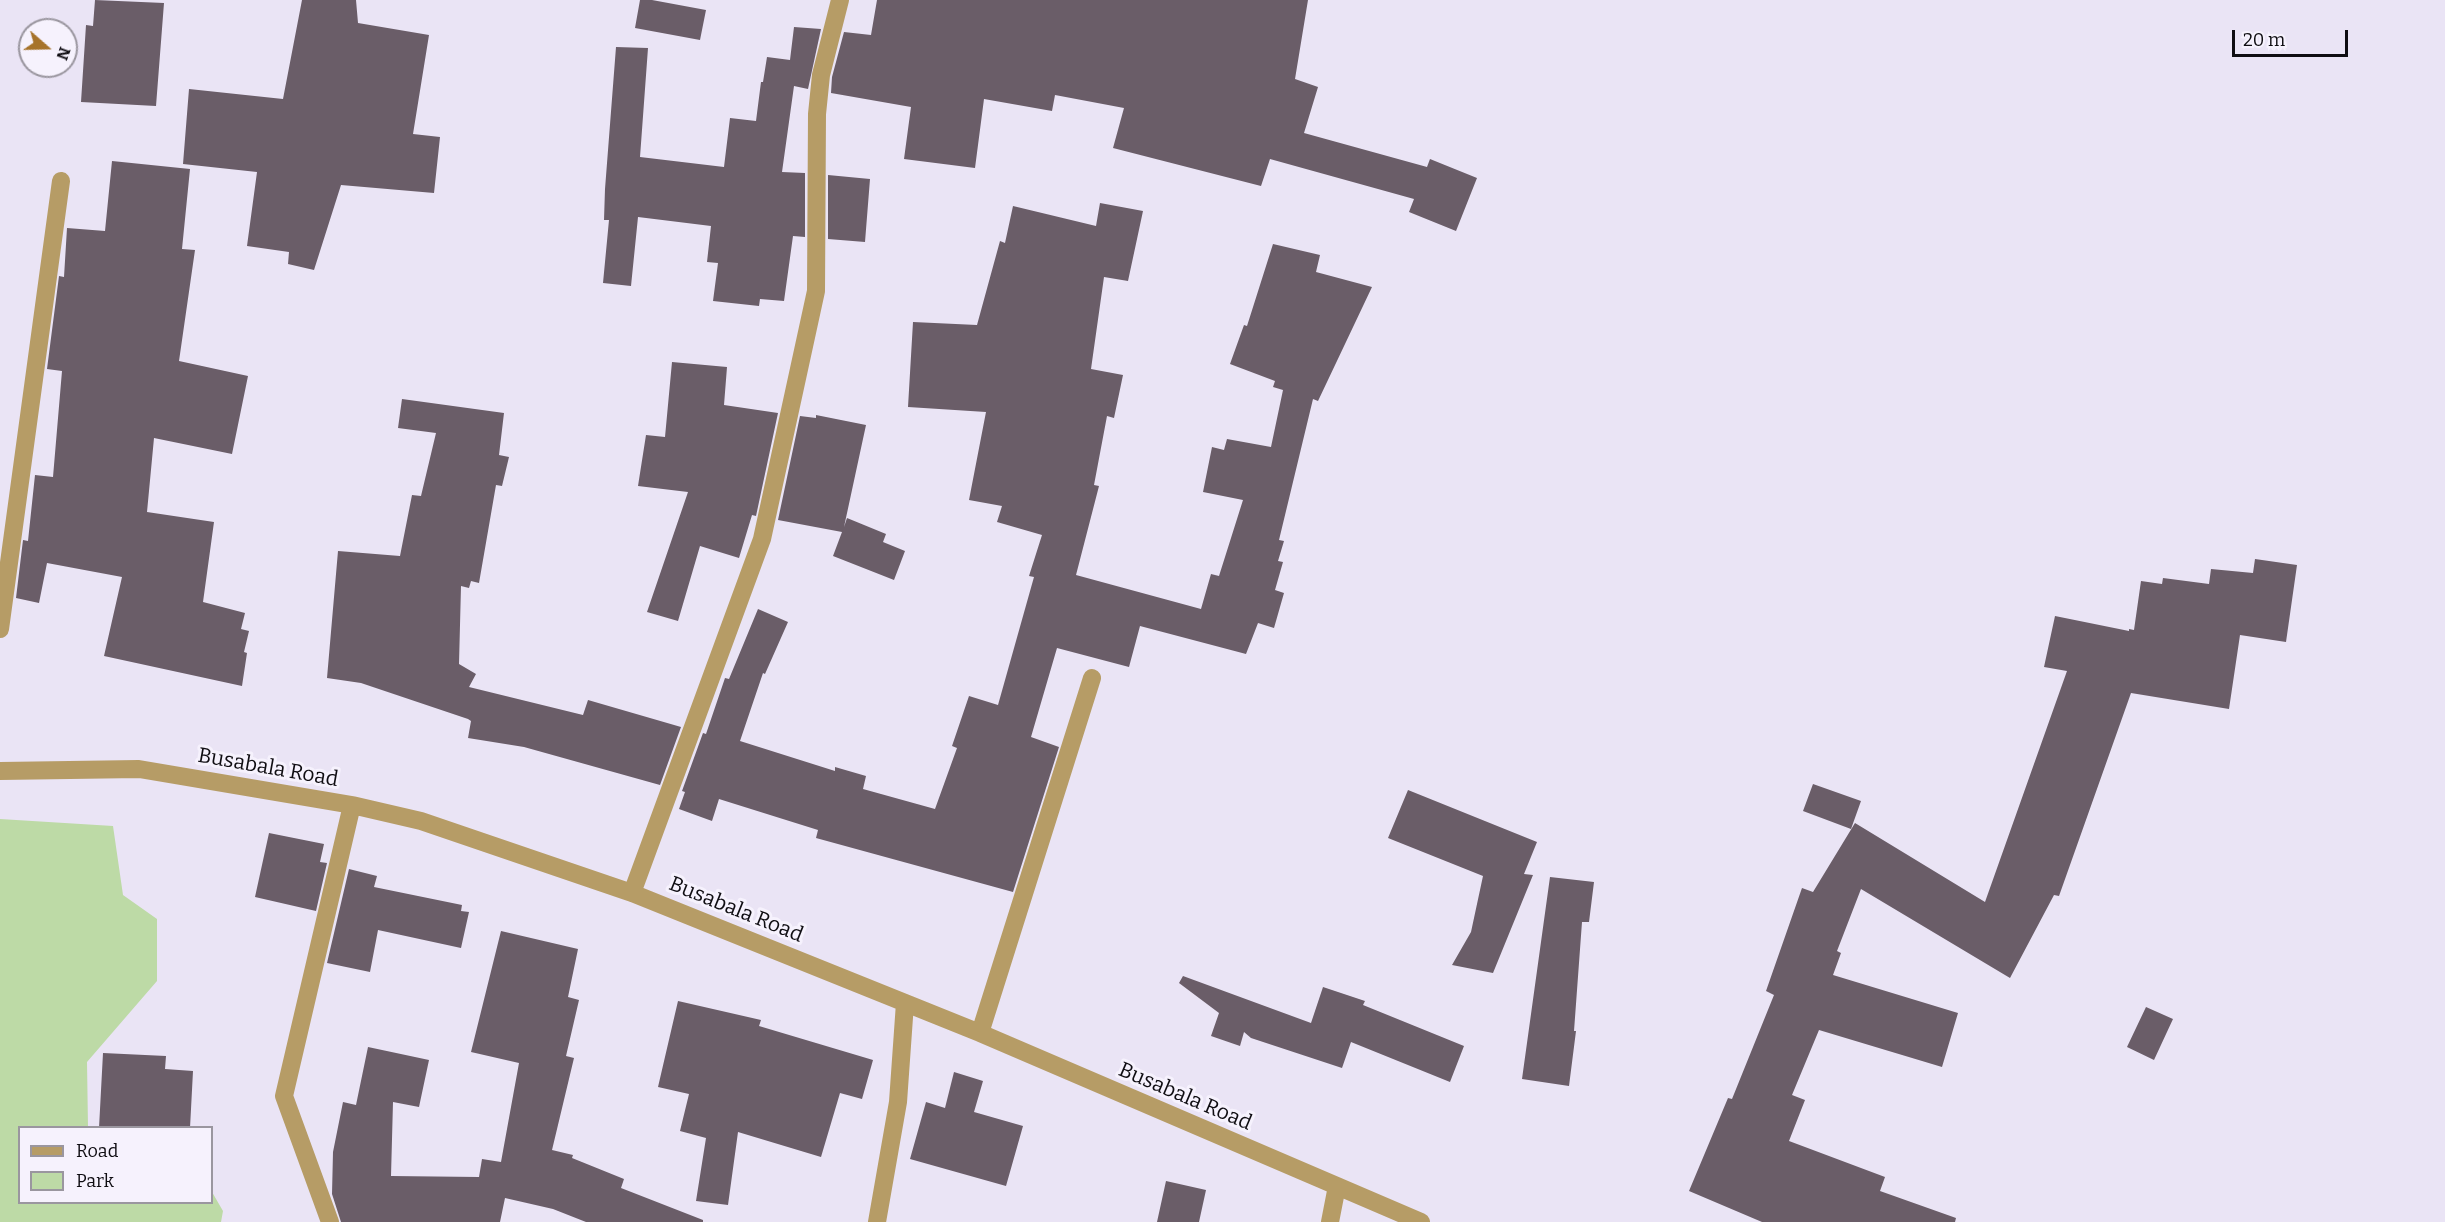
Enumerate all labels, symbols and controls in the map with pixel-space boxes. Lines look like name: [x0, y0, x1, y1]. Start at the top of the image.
north arrow: [18, 18, 78, 78]
scale bar: [2235, 18, 2350, 56]
text: 20 m: [2243, 29, 2285, 51]
text: N: [52, 45, 75, 63]
street label: Busabala Road: [196, 743, 340, 793]
street label: Busabala Road: [665, 872, 807, 948]
street label: Busabala Road: [1115, 1058, 1255, 1136]
legend: [18, 1126, 213, 1204]
text: Road: [76, 1140, 118, 1162]
text: Park: [76, 1170, 114, 1192]

